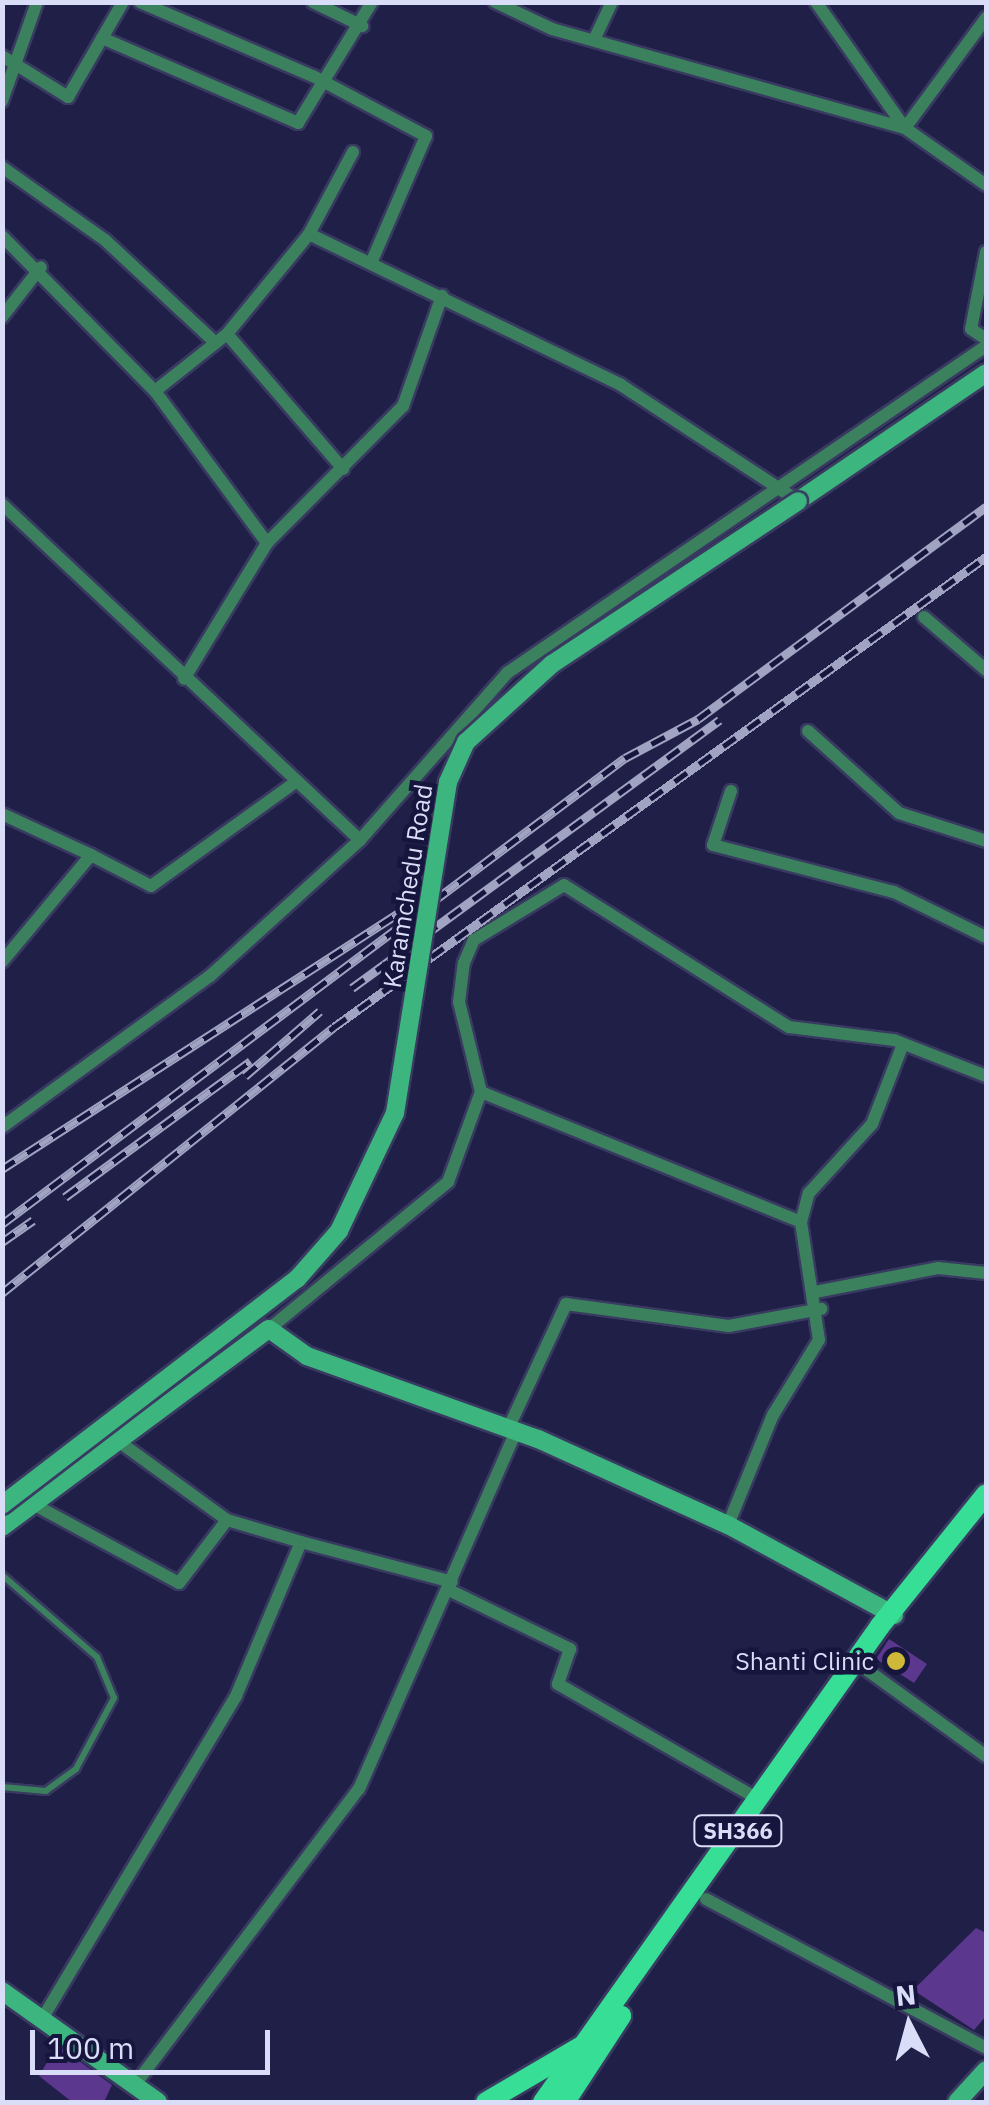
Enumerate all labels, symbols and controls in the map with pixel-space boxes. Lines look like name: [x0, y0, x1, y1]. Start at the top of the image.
street label: Karamchedu Road: [377, 782, 439, 990]
place label: Shanti Clinic: [735, 1646, 874, 1676]
marker: Shanti Clinic: [883, 1648, 909, 1674]
road number: SH366: [693, 1814, 783, 1848]
north arrow: [859, 1975, 959, 2075]
text: N: [894, 1975, 918, 2014]
scale bar: [35, 2010, 275, 2072]
text: 100 m: [47, 2028, 134, 2067]

